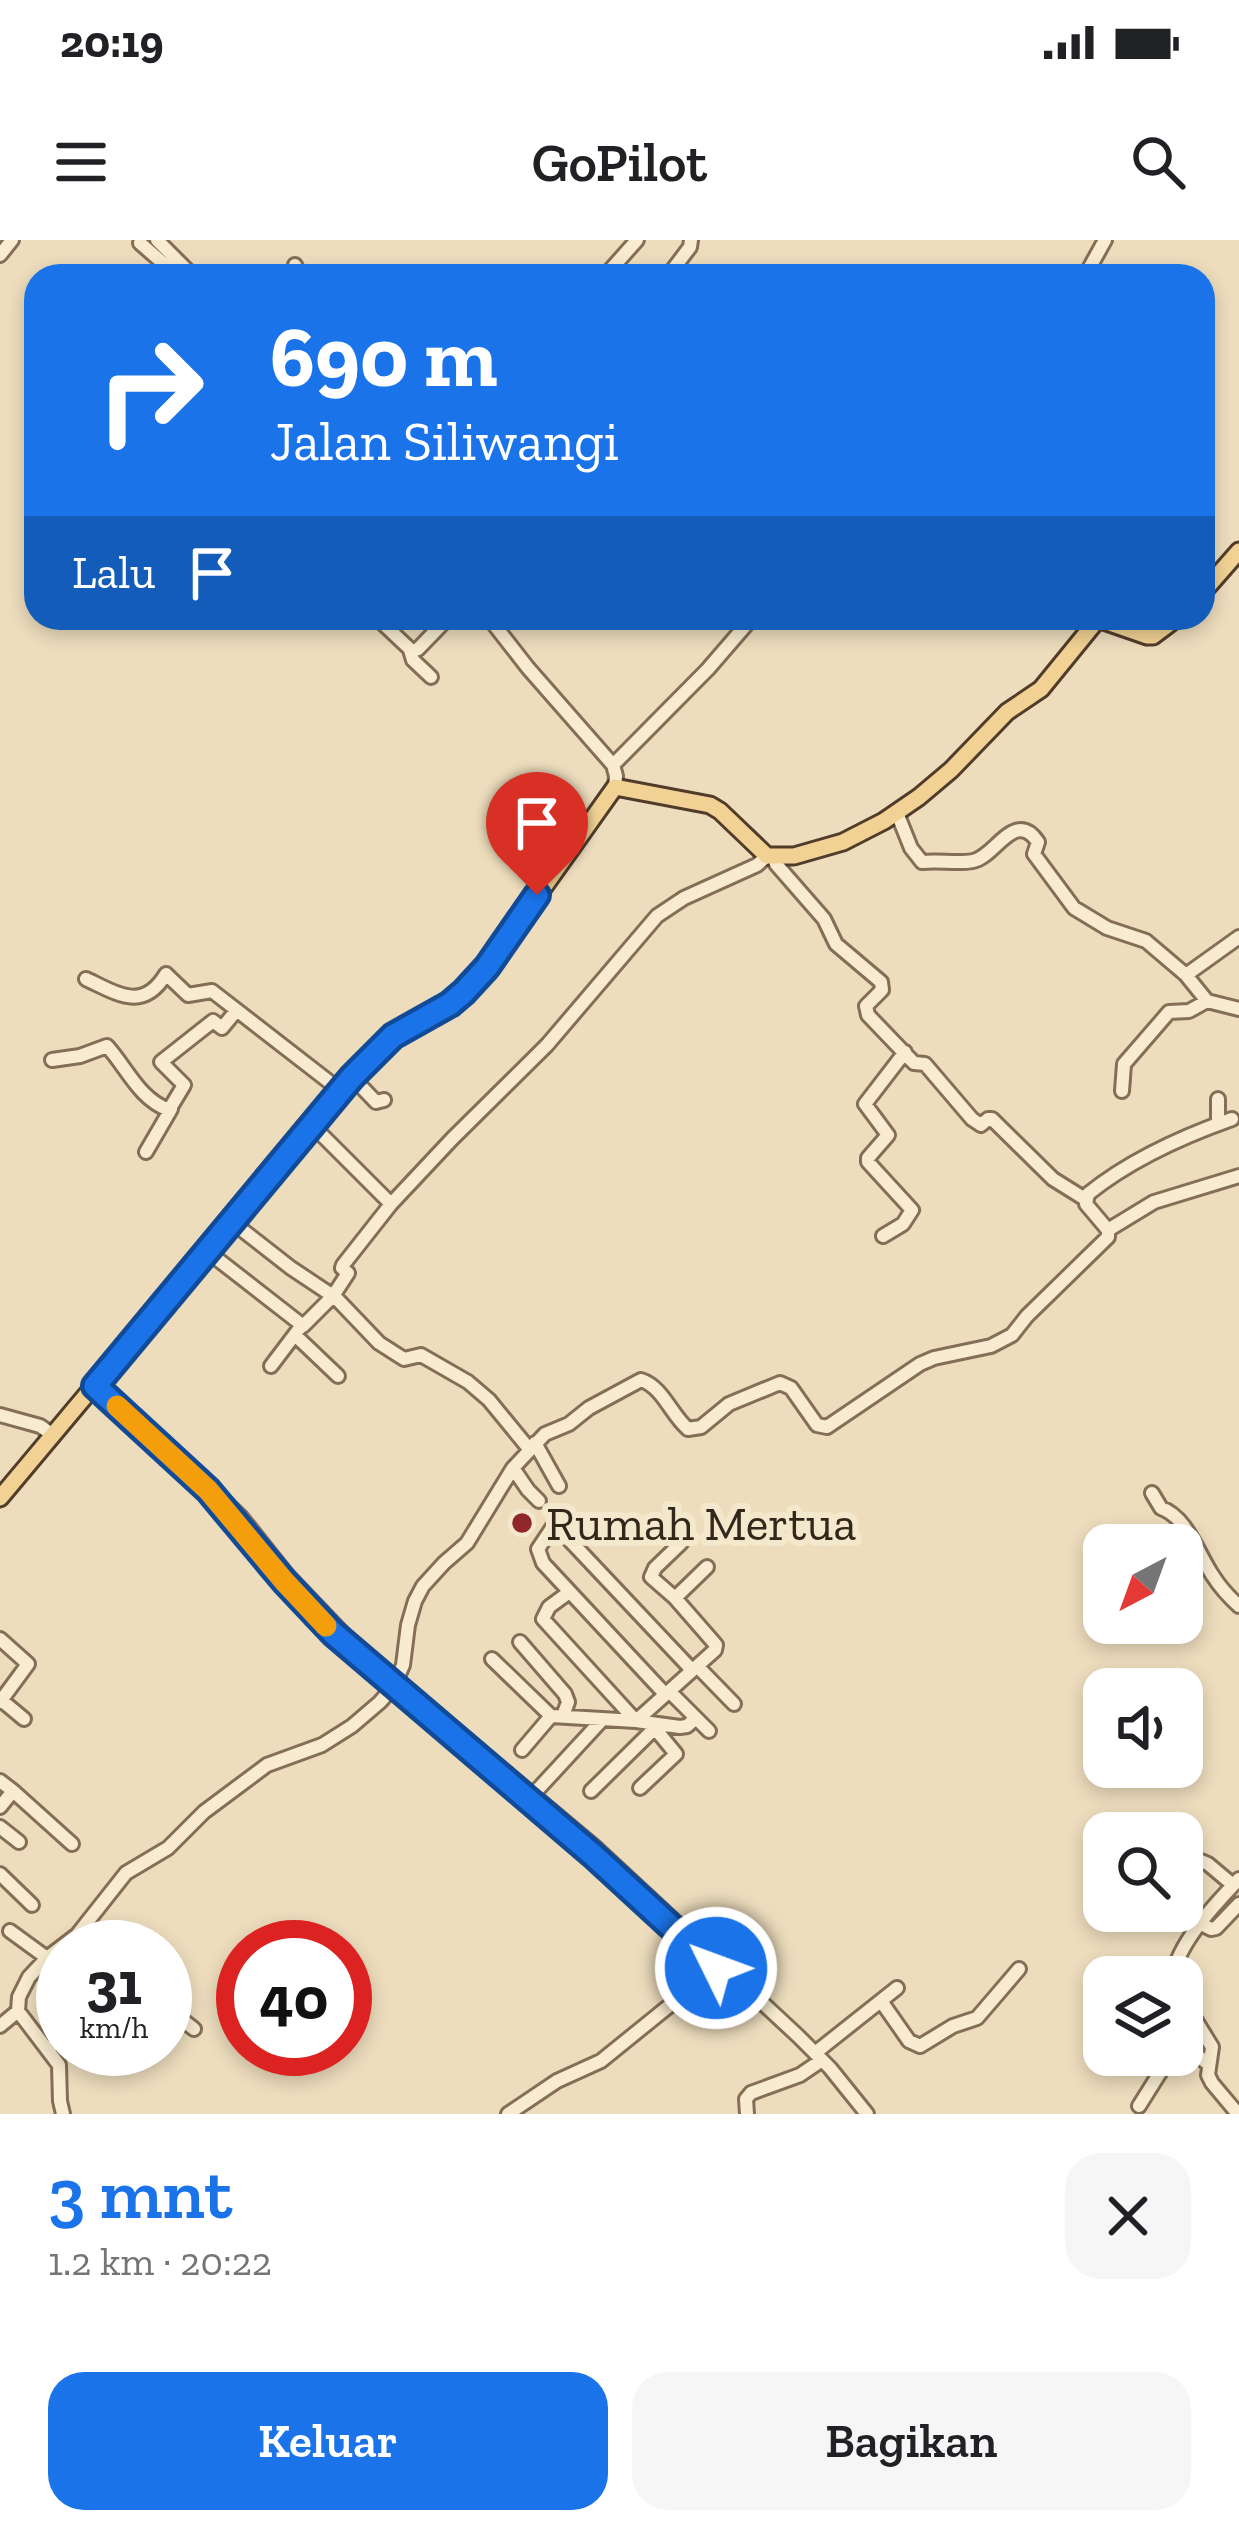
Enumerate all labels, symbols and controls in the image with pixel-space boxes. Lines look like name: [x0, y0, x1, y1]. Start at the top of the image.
text: 20:19: [60, 15, 164, 69]
icon: menu: [48, 129, 114, 195]
icon: search: [1125, 129, 1191, 195]
text: GoPilot: [532, 130, 707, 195]
text: 690 m: [270, 307, 498, 408]
icon: right: [72, 312, 228, 468]
text: Jalan Siliwangi: [270, 409, 619, 474]
icon: arrive: [179, 540, 245, 606]
text: Lalu: [72, 546, 155, 600]
pin: [486, 772, 588, 895]
icon: arrive: [504, 790, 570, 856]
place label: Rumah Mertua: [546, 1495, 856, 1552]
marker: Rumah Mertua: [509, 1510, 535, 1536]
north arrow: [1083, 1524, 1203, 1644]
map controls: [1083, 1524, 1203, 2076]
button: sound: [1083, 1668, 1203, 1788]
button: search: [1083, 1812, 1203, 1932]
position arrow: [653, 1905, 779, 2031]
speed limit sign: 40: [216, 1920, 372, 2076]
text: 31: [86, 1947, 142, 2019]
button: layers: [1083, 1956, 1203, 2076]
text: km/h: [80, 2010, 148, 2046]
text: 3 mnt: [48, 2150, 233, 2236]
button: close: [1065, 2153, 1191, 2279]
text: 1.2 km · 20:22: [48, 2238, 272, 2285]
button: Keluar: [48, 2372, 608, 2510]
button: Bagikan: [632, 2372, 1191, 2510]

